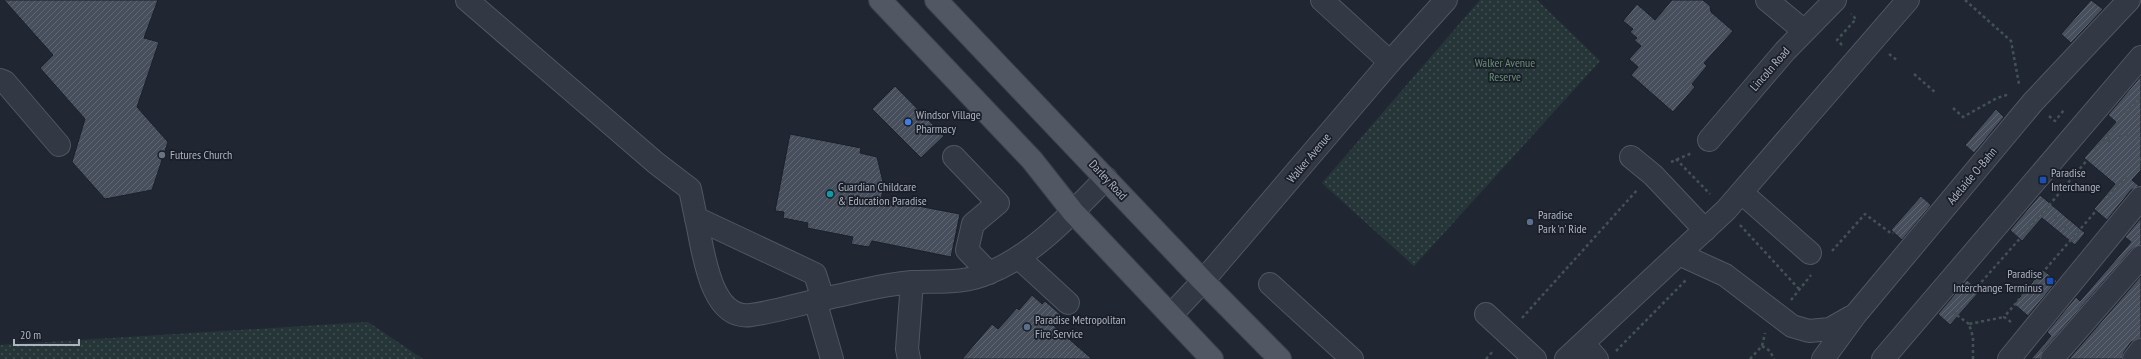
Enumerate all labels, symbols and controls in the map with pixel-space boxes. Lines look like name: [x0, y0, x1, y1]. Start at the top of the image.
street label: Lincoln Road: [1747, 44, 1793, 94]
park label: Walker Avenue Reserve: [1475, 55, 1535, 84]
place label: Windsor Village Pharmacy: [916, 107, 981, 136]
marker: Windsor Village Pharmacy: [903, 117, 913, 127]
street label: Walker Avenue: [1283, 130, 1334, 186]
street label: Adelaide O-Bahn: [1943, 144, 2000, 207]
place label: Futures Church: [170, 147, 232, 162]
marker: Futures Church: [157, 150, 167, 160]
street label: Darley Road: [1086, 157, 1131, 203]
place label: Paradise Interchange: [2051, 165, 2100, 194]
marker: Paradise Interchange: [2038, 175, 2048, 185]
place label: Guardian Childcare & Education Paradise: [838, 179, 927, 208]
marker: Guardian Childcare & Education Paradise: [825, 189, 835, 199]
place label: Paradise Park 'n' Ride: [1538, 207, 1587, 236]
marker: Paradise Park 'n' Ride: [1525, 217, 1535, 227]
place label: Paradise Interchange Terminus: [1953, 266, 2042, 295]
marker: Paradise Interchange Terminus: [2045, 276, 2055, 286]
place label: Paradise Metropolitan Fire Service: [1035, 312, 1126, 341]
scale bar: [14, 321, 79, 347]
marker: Paradise Metropolitan Fire Service: [1022, 322, 1032, 332]
text: 20 m: [20, 327, 41, 342]

